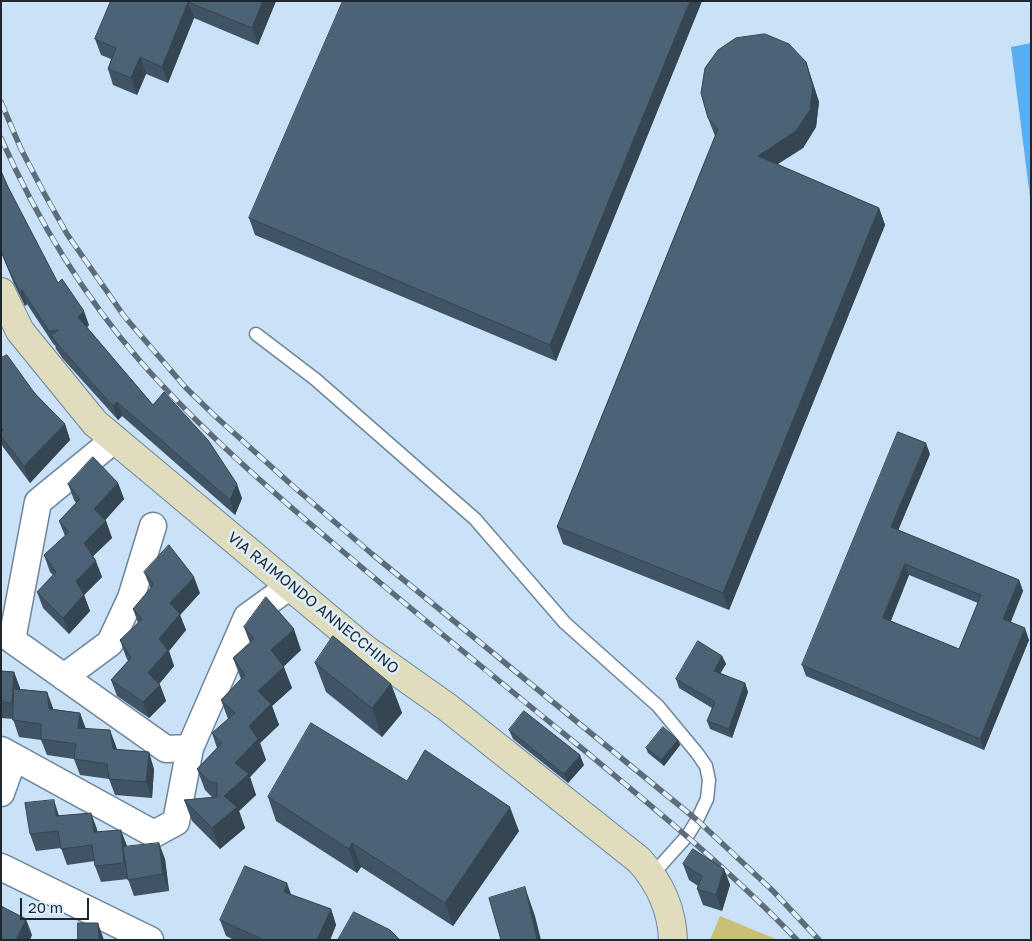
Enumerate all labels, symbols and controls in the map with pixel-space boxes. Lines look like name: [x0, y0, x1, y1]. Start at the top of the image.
street label: VIA RAIMONDO ANNECCHINO: [224, 528, 402, 678]
scale bar: [22, 888, 91, 920]
text: 20 m: [28, 898, 63, 916]

